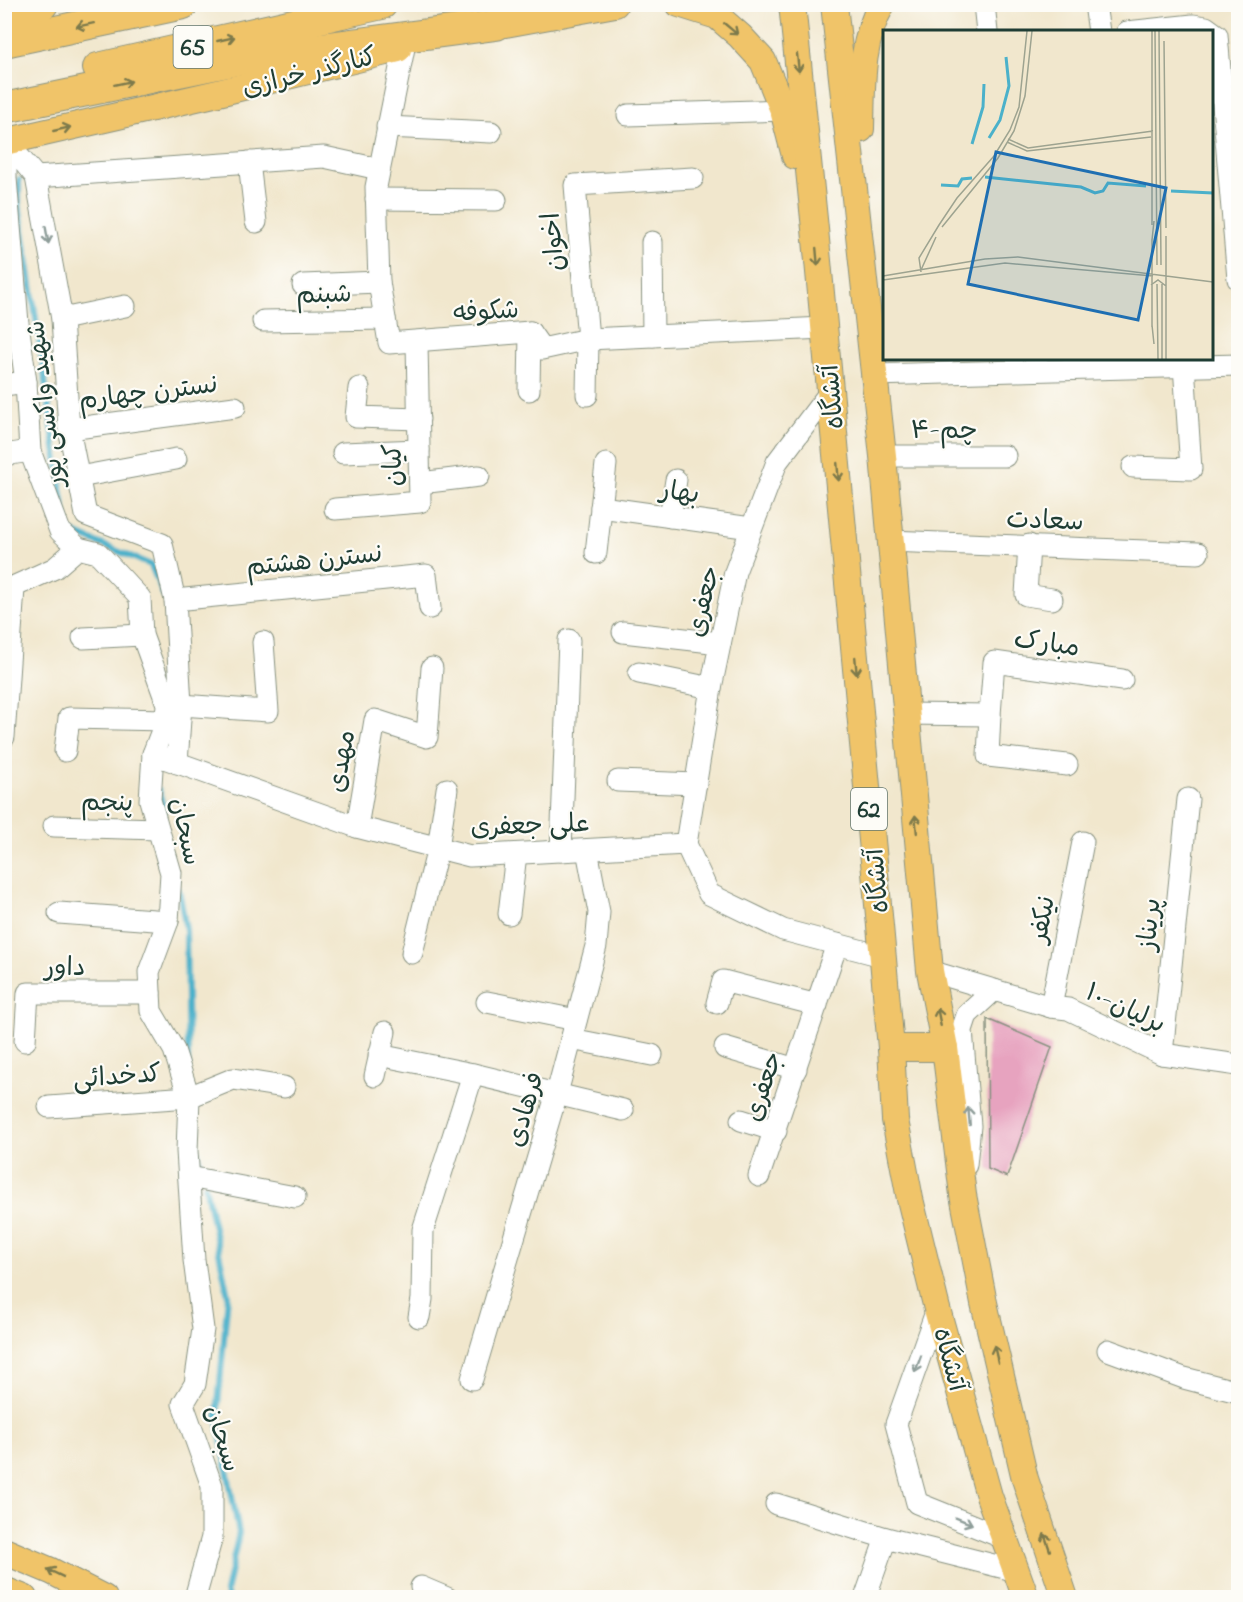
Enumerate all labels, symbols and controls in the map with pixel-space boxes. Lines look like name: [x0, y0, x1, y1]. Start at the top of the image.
one-way arrow: [75, 20, 94, 32]
one-way arrow: [723, 22, 739, 35]
road number: 65: [174, 26, 212, 68]
inset map: [883, 30, 1213, 360]
one-way arrow: [216, 33, 235, 45]
street label: کنارگذر خرازی: [238, 39, 381, 109]
one-way arrow: [793, 52, 804, 72]
one-way arrow: [113, 77, 133, 88]
one-way arrow: [51, 123, 71, 134]
street label: اخوان: [533, 211, 576, 273]
one-way arrow: [42, 224, 53, 244]
one-way arrow: [812, 246, 823, 266]
street label: شبنم: [296, 277, 352, 315]
street label: شکوفه: [452, 292, 520, 334]
street label: شهید واکسی پور: [18, 318, 76, 491]
street label: آتشگاه: [812, 361, 856, 431]
street label: نسترن چهارم: [77, 367, 220, 421]
street label: ۴-چم: [911, 413, 977, 451]
street label: کیان: [376, 443, 414, 487]
one-way arrow: [833, 461, 844, 481]
street label: بهار: [655, 472, 702, 516]
street label: سعادت: [1006, 502, 1084, 542]
street label: نسترن هشتم: [244, 536, 384, 588]
street label: جعفری: [678, 562, 732, 641]
street label: مبارک: [1011, 622, 1082, 668]
one-way arrow: [851, 655, 862, 675]
street label: مهدی: [319, 727, 367, 796]
street label: پنجم: [80, 785, 133, 823]
road number: 62: [851, 788, 887, 830]
street label: سبحان: [158, 794, 210, 869]
street label: علی جعفری: [470, 806, 590, 848]
one-way arrow: [910, 814, 921, 834]
street label: آتشگاه: [857, 845, 901, 915]
street label: نیکفر: [1020, 893, 1067, 948]
street label: پریناز: [1129, 896, 1173, 954]
street label: داور: [43, 950, 85, 988]
street label: ۱۰-برلیان: [1078, 975, 1171, 1045]
one-way arrow: [933, 1008, 944, 1027]
street label: جعفری: [736, 1047, 794, 1127]
street label: کدخدائی: [72, 1056, 163, 1100]
street label: فرهادی: [498, 1068, 556, 1152]
one-way arrow: [963, 1107, 974, 1126]
street label: آتشگاه: [921, 1323, 975, 1398]
one-way arrow: [989, 1345, 1001, 1364]
one-way arrow: [911, 1354, 922, 1373]
street label: سبحان: [193, 1401, 249, 1477]
one-way arrow: [954, 1517, 973, 1528]
one-way arrow: [1040, 1533, 1051, 1552]
one-way arrow: [46, 1566, 64, 1578]

